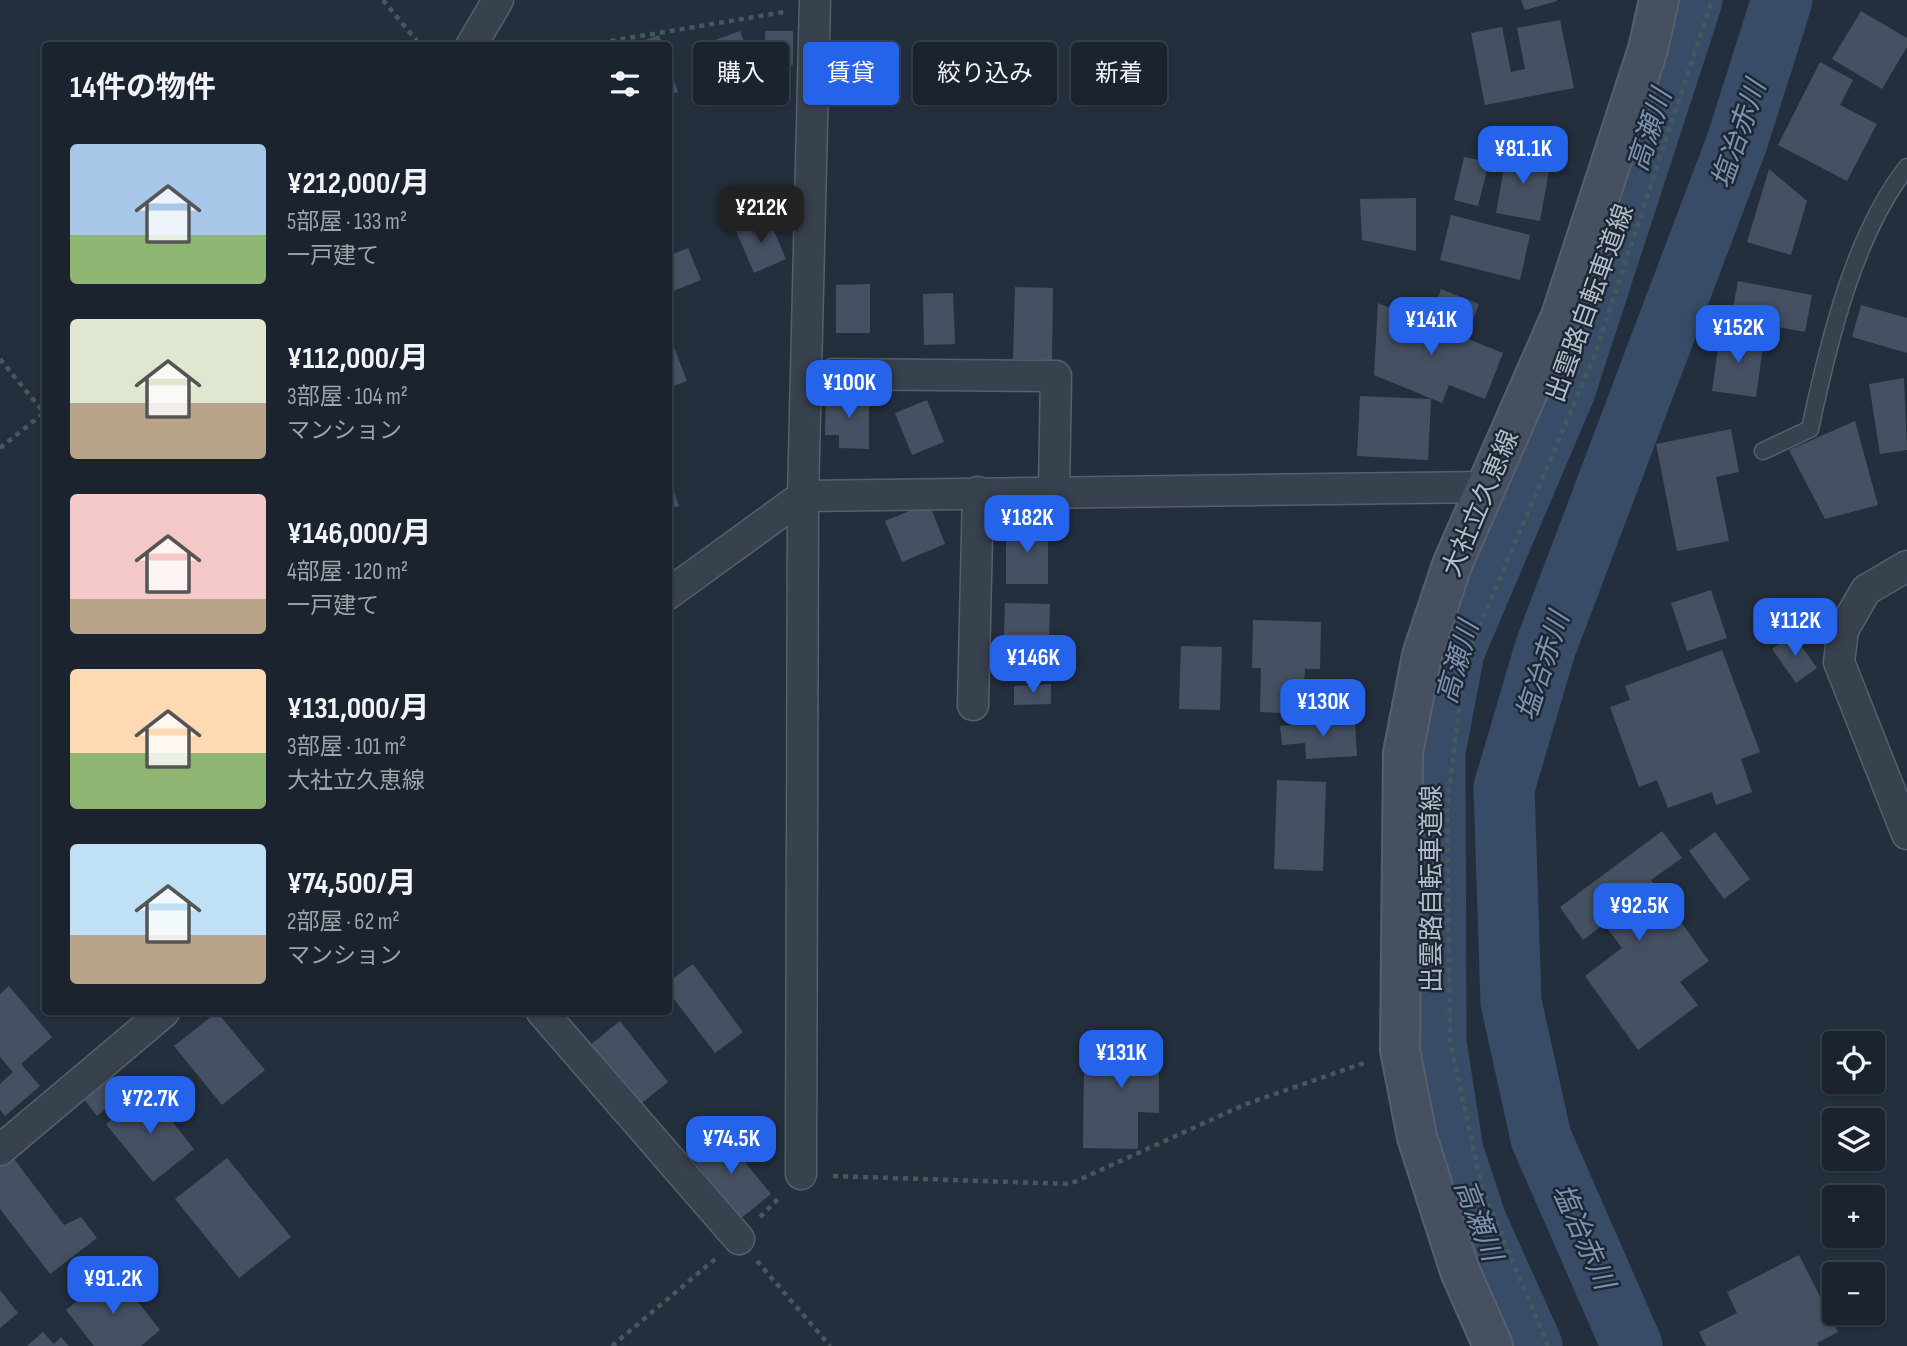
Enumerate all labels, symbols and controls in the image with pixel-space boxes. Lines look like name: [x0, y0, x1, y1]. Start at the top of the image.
chip: 購入: [693, 42, 789, 105]
chip: 賃貸: [803, 42, 899, 105]
chip: 絞り込み: [913, 42, 1057, 105]
chip: 新着: [1071, 42, 1167, 105]
icon: filters: [606, 65, 644, 103]
text: 14件の物件: [70, 70, 216, 106]
water label: 塩冶赤川: [1706, 73, 1774, 193]
water label: 高瀬川: [1622, 83, 1680, 176]
pin: ¥81.1K: [1466, 127, 1580, 186]
text: ¥81.1K: [1494, 135, 1552, 163]
text: ¥212,000/月: [287, 166, 430, 202]
icon: home: [126, 172, 210, 256]
pin: ¥212K: [712, 186, 810, 245]
text: ¥212K: [735, 194, 787, 222]
street label: 出雲路自転車道線: [1540, 200, 1641, 407]
text: 5部屋 · 133 m²: [287, 208, 407, 236]
text: 一戸建て: [287, 242, 379, 270]
pin: ¥141K: [1382, 298, 1480, 357]
text: ¥141K: [1405, 306, 1457, 334]
pin: ¥152K: [1689, 306, 1787, 365]
text: ¥152K: [1712, 314, 1764, 342]
text: ¥112,000/月: [287, 341, 429, 377]
icon: home: [126, 347, 210, 431]
pin: ¥100K: [800, 360, 898, 420]
text: ¥100K: [822, 369, 876, 397]
text: 3部屋 · 104 m²: [287, 383, 408, 411]
text: マンション: [287, 417, 402, 445]
street label: 大社立久恵線: [1437, 426, 1526, 581]
pin: ¥182K: [978, 496, 1076, 555]
text: ¥182K: [1000, 504, 1054, 532]
text: ¥146,000/月: [287, 516, 432, 552]
icon: home: [126, 522, 210, 606]
text: 4部屋 · 120 m²: [287, 558, 408, 586]
text: 一戸建て: [287, 592, 379, 620]
pin: ¥112K: [1746, 598, 1844, 658]
water label: 塩冶赤川: [1510, 605, 1577, 725]
text: ¥112K: [1769, 607, 1821, 635]
water label: 高瀬川: [1431, 615, 1487, 707]
pin: ¥146K: [984, 636, 1082, 695]
text: ¥146K: [1006, 644, 1060, 672]
pin: ¥130K: [1274, 680, 1372, 739]
text: ¥130K: [1296, 688, 1350, 716]
text: ¥131,000/月: [287, 691, 429, 727]
icon: home: [126, 697, 210, 781]
text: 3部屋 · 101 m²: [287, 733, 406, 761]
text: 大社立久恵線: [287, 767, 425, 795]
street label: 出雲路自転車道線: [1417, 785, 1448, 993]
text: ¥74,500/月: [287, 866, 417, 902]
icon: home: [126, 872, 210, 956]
pin: ¥92.5K: [1582, 884, 1696, 943]
text: ¥92.5K: [1609, 892, 1669, 920]
text: 2部屋 · 62 m²: [287, 908, 400, 936]
text: マンション: [287, 942, 402, 970]
pin: ¥131K: [1072, 1030, 1170, 1090]
map controls: [1822, 1031, 1885, 1325]
button: locate: [1822, 1031, 1885, 1094]
text: ¥131K: [1095, 1039, 1147, 1067]
pin: ¥72.7K: [93, 1076, 207, 1136]
text: ¥72.7K: [121, 1085, 179, 1113]
button: layers: [1822, 1108, 1885, 1171]
pin: ¥74.5K: [674, 1116, 788, 1176]
text: ¥74.5K: [702, 1125, 760, 1153]
water label: 高瀬川: [1447, 1175, 1509, 1268]
water label: 塩冶赤川: [1545, 1179, 1622, 1297]
button: +: [1822, 1185, 1885, 1248]
pin: ¥91.2K: [56, 1256, 170, 1316]
button: −: [1822, 1262, 1885, 1325]
text: ¥91.2K: [83, 1265, 143, 1293]

